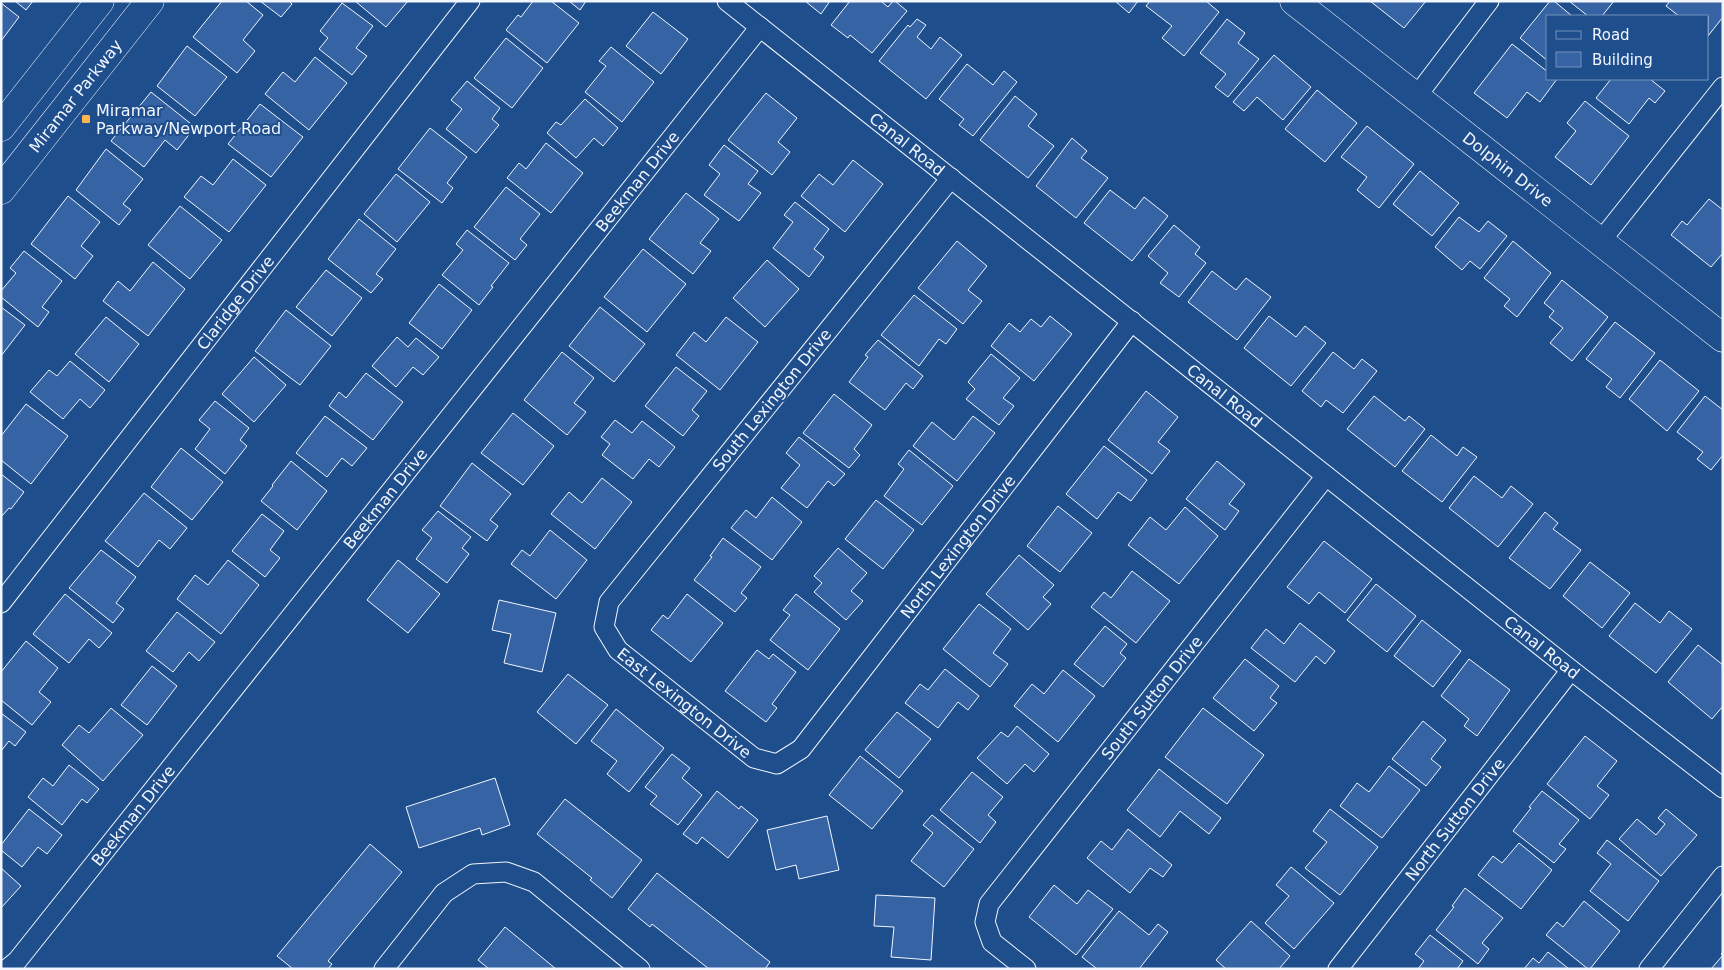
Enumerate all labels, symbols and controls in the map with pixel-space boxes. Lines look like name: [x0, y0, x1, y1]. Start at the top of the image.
legend: [1546, 15, 1709, 80]
text: Road: [1592, 26, 1630, 44]
street label: Miramar Parkway: [25, 35, 126, 156]
text: Building: [1592, 51, 1653, 69]
place label: Miramar Parkway/Newport Road: [96, 101, 281, 138]
street label: Canal Road: [866, 108, 949, 179]
marker: Miramar Parkway/Newport Road: [80, 113, 92, 125]
street label: Beekman Drive: [591, 127, 683, 236]
street label: Dolphin Drive: [1459, 128, 1557, 210]
street label: Claridge Drive: [193, 251, 278, 353]
street label: South Lexington Drive: [709, 325, 835, 475]
street label: Canal Road: [1183, 360, 1266, 431]
street label: Beekman Drive: [339, 444, 431, 552]
street label: North Lexington Drive: [896, 471, 1019, 622]
street label: Canal Road: [1501, 611, 1583, 683]
street label: South Sutton Drive: [1097, 632, 1206, 763]
street label: East Lexington Drive: [614, 644, 755, 762]
street label: North Sutton Drive: [1401, 754, 1509, 884]
street label: Beekman Drive: [87, 761, 179, 869]

